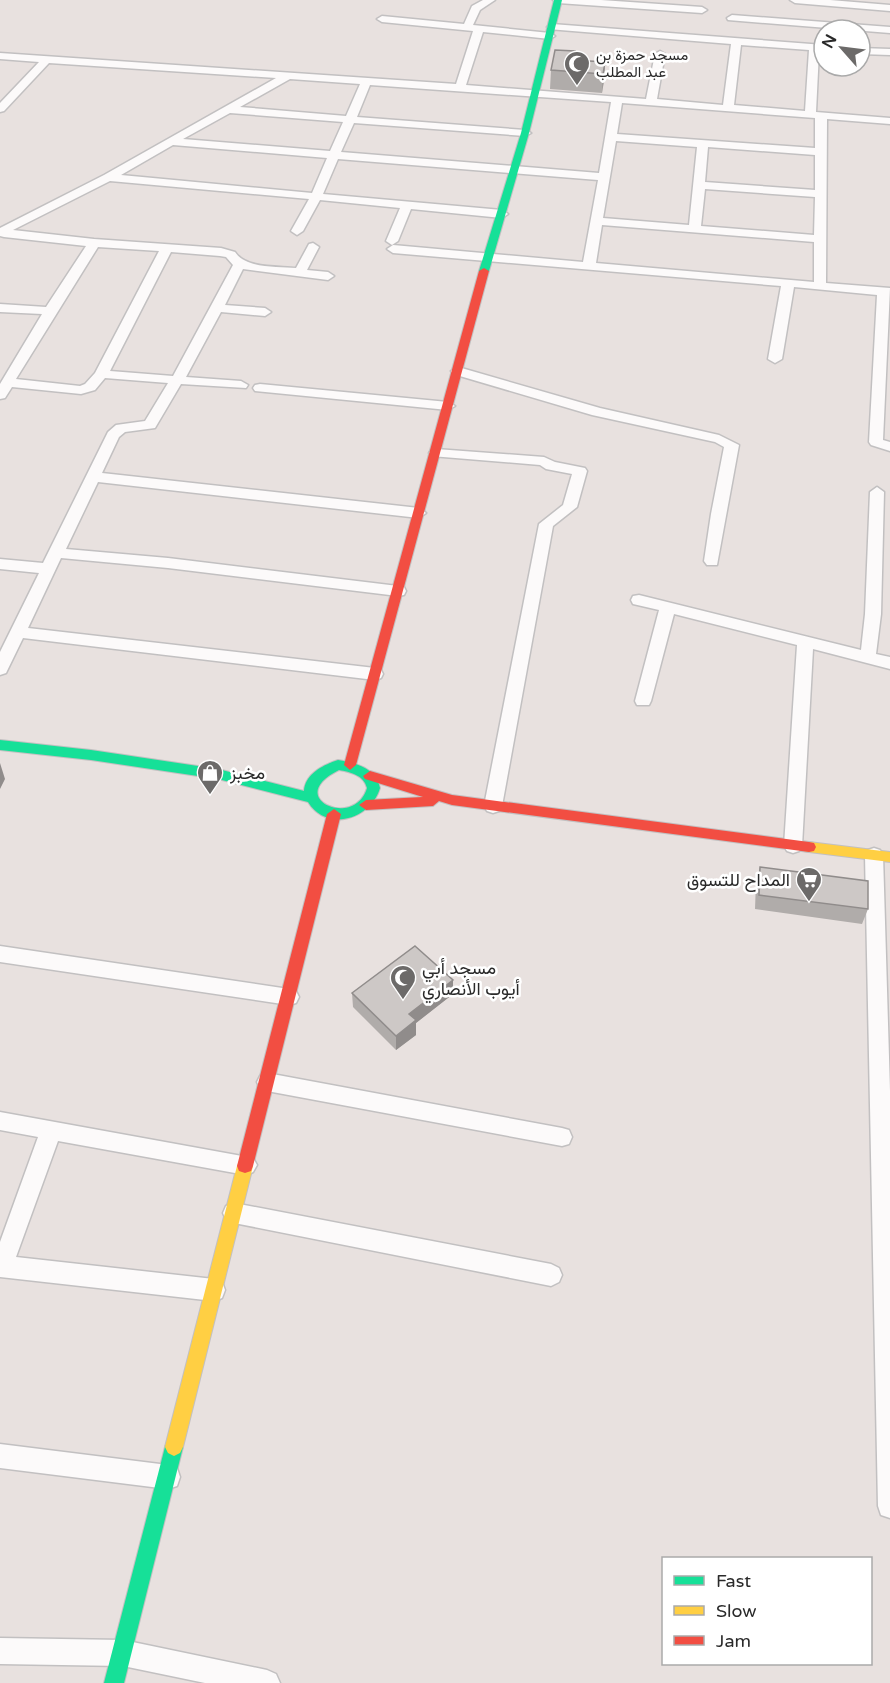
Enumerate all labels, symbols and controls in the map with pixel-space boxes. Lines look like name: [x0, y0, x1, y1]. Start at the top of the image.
north arrow: [812, 18, 872, 78]
text: N: [818, 31, 841, 52]
place label: مسجد حمزة بن عبد المطلب: [596, 46, 688, 81]
mosque icon: مسجد حمزة بن عبد المطلب: [562, 49, 592, 87]
shop icon: مخبز: [195, 758, 225, 796]
place label: مخبز: [229, 762, 265, 784]
supermarket icon: المداح للتسوق: [794, 865, 824, 903]
place label: المداح للتسوق: [687, 869, 790, 892]
place label: مسجد أبي أيوب الأنصاري: [422, 957, 520, 1004]
mosque icon: مسجد أبي أيوب الأنصاري: [388, 963, 418, 1001]
legend: [662, 1557, 872, 1665]
text: Fast: [716, 1570, 751, 1592]
text: Slow: [716, 1600, 757, 1622]
text: Jam: [716, 1630, 751, 1652]

